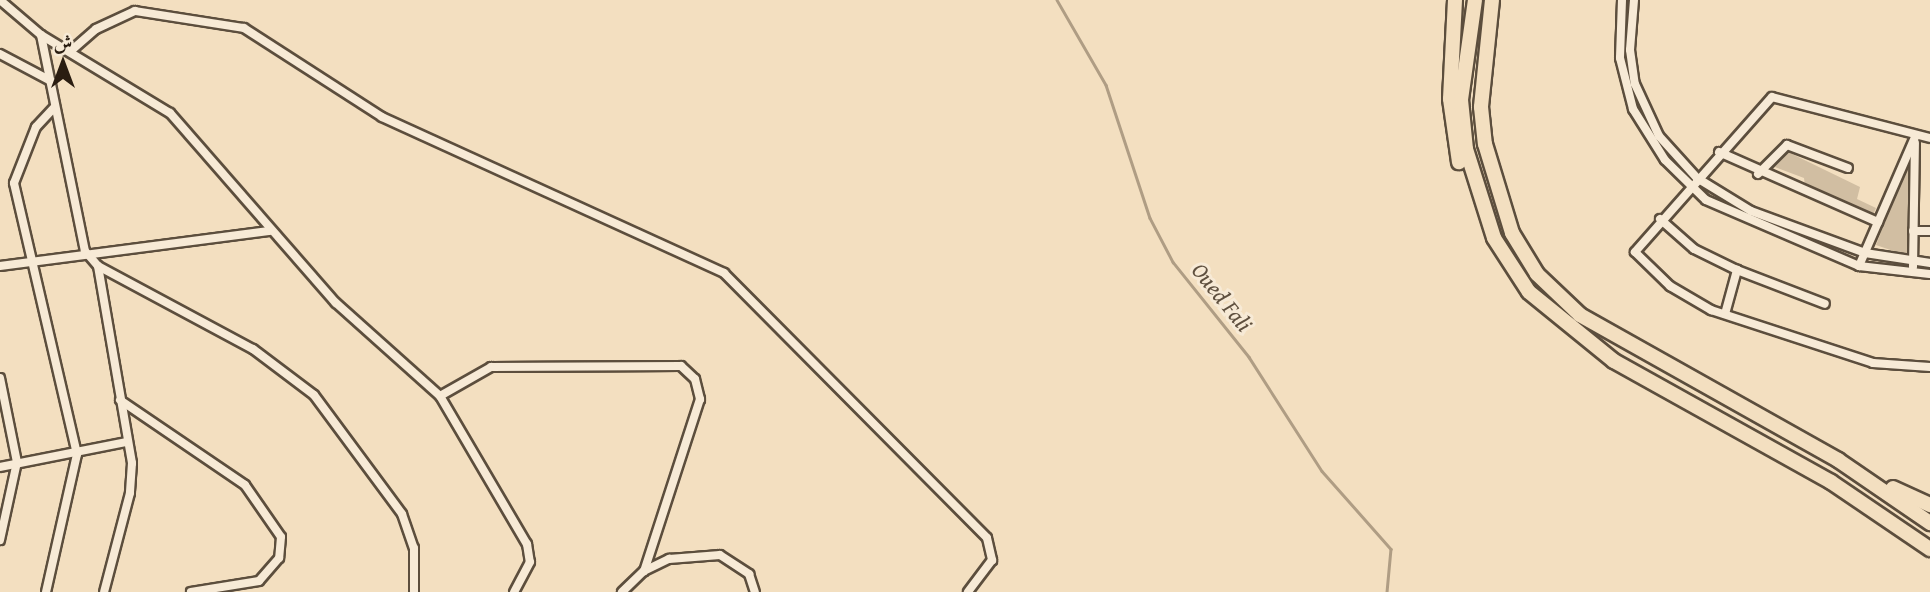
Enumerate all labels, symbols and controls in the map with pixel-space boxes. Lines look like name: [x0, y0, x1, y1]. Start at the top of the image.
north arrow: [28, 28, 98, 98]
text: ش: [54, 28, 72, 56]
water label: Oued Fali: [1186, 257, 1258, 337]

